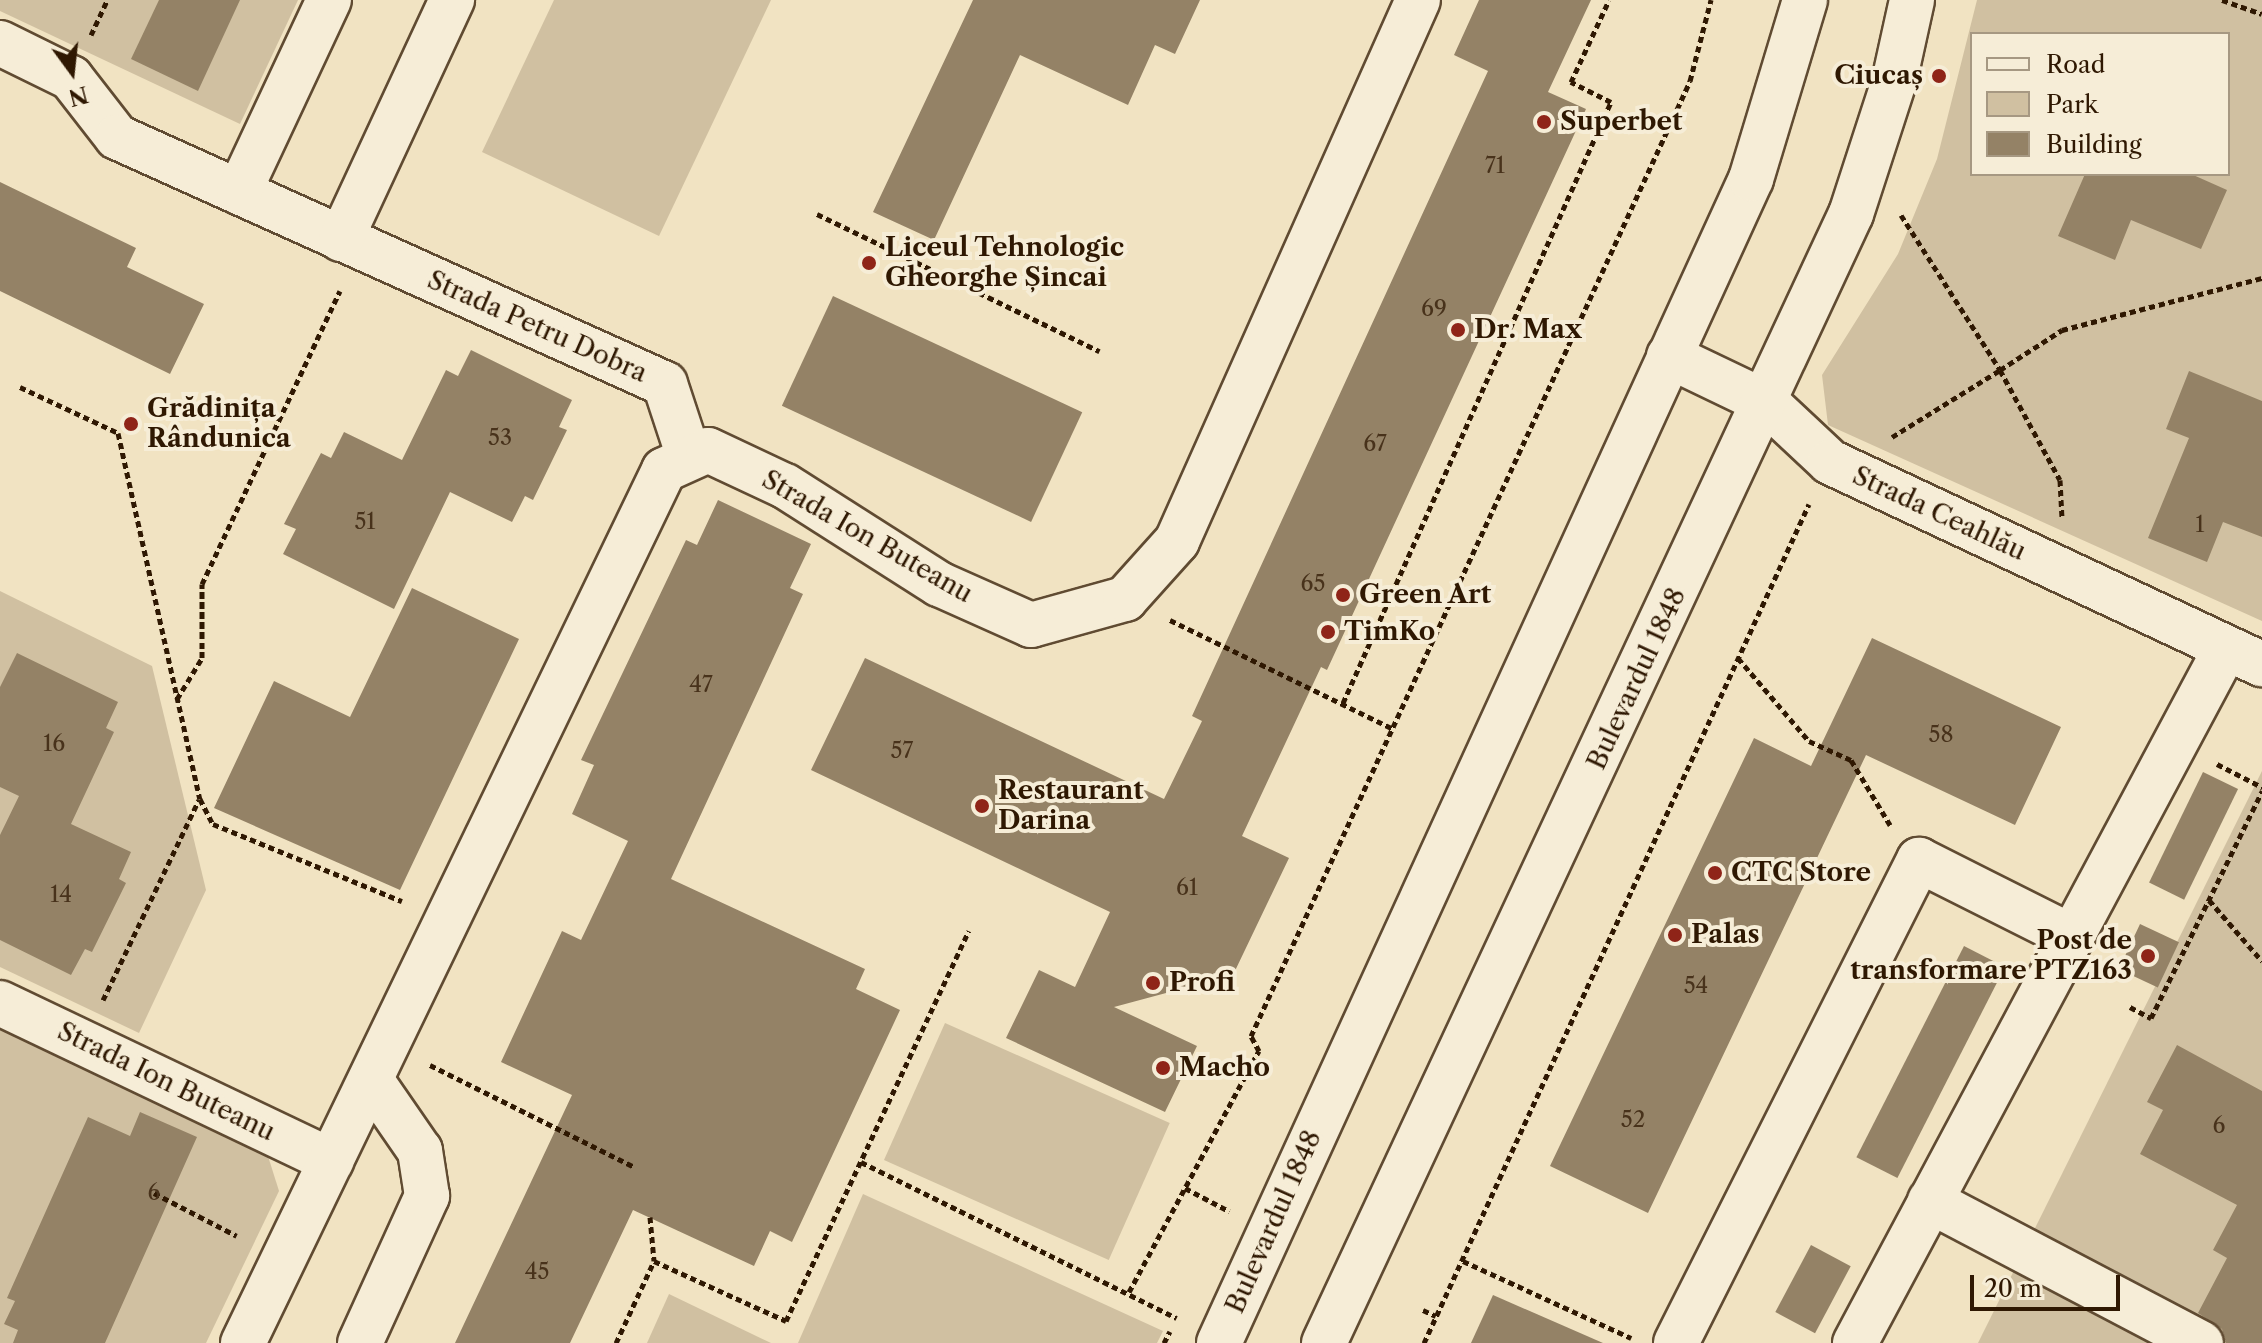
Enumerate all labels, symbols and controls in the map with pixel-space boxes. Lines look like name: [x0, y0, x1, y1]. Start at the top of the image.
north arrow: [32, 32, 112, 112]
legend: [1970, 32, 2230, 176]
text: Road: [2046, 50, 2105, 79]
place label: Ciucaș: [1834, 60, 1923, 92]
marker: Ciucaș: [1930, 67, 1948, 85]
text: N: [66, 80, 91, 111]
text: Park: [2046, 90, 2098, 119]
place label: Superbet: [1560, 106, 1682, 138]
marker: Superbet: [1535, 113, 1553, 131]
text: Building: [2046, 130, 2142, 159]
house number: 71: [1485, 153, 1505, 179]
place label: Liceul Tehnologic Gheorghe Șincai: [885, 232, 1125, 294]
marker: Liceul Tehnologic Gheorghe Șincai: [860, 254, 878, 272]
street label: Strada Petru Dobra: [422, 265, 652, 389]
house number: 69: [1421, 296, 1447, 322]
place label: Dr. Max: [1474, 314, 1582, 346]
marker: Dr. Max: [1449, 321, 1467, 339]
place label: Grădinița Rândunica: [147, 393, 291, 454]
marker: Grădinița Rândunica: [122, 415, 140, 433]
house number: 53: [488, 425, 512, 451]
house number: 67: [1363, 431, 1387, 457]
street label: Strada Ceahlău: [1847, 460, 2031, 568]
street label: Strada Ion Buteanu: [756, 464, 978, 610]
house number: 51: [354, 509, 376, 535]
house number: 1: [2195, 512, 2205, 538]
house number: 65: [1301, 571, 1325, 597]
place label: Green Art: [1359, 579, 1492, 611]
street label: Bulevardul 1848: [1581, 583, 1693, 775]
marker: Green Art: [1334, 586, 1352, 604]
place label: TimKo: [1344, 616, 1435, 648]
marker: TimKo: [1319, 623, 1337, 641]
house number: 47: [689, 672, 713, 698]
house number: 58: [1929, 722, 1953, 748]
house number: 16: [43, 731, 65, 757]
house number: 57: [891, 738, 913, 764]
place label: Restaurant Darina: [998, 775, 1144, 836]
marker: Restaurant Darina: [973, 797, 991, 815]
place label: CTC Store: [1731, 857, 1871, 889]
marker: CTC Store: [1706, 864, 1724, 882]
house number: 61: [1176, 875, 1198, 901]
house number: 14: [50, 882, 72, 908]
place label: Palas: [1691, 919, 1760, 951]
place label: Post de transformare PTZ163: [1850, 925, 2132, 986]
marker: Palas: [1666, 926, 1684, 944]
marker: Post de transformare PTZ163: [2139, 947, 2157, 965]
place label: Profi: [1169, 967, 1235, 999]
house number: 54: [1684, 973, 1708, 999]
marker: Profi: [1144, 974, 1162, 992]
street label: Strada Ion Buteanu: [52, 1016, 280, 1148]
place label: Macho: [1179, 1052, 1270, 1084]
marker: Macho: [1154, 1059, 1172, 1077]
house number: 52: [1621, 1107, 1645, 1133]
house number: 6: [2213, 1113, 2225, 1139]
street label: Bulevardul 1848: [1220, 1126, 1328, 1318]
house number: 6: [148, 1180, 160, 1206]
house number: 45: [525, 1259, 549, 1285]
scale bar: [1974, 1259, 2124, 1309]
text: 20 m: [1984, 1274, 2042, 1303]

